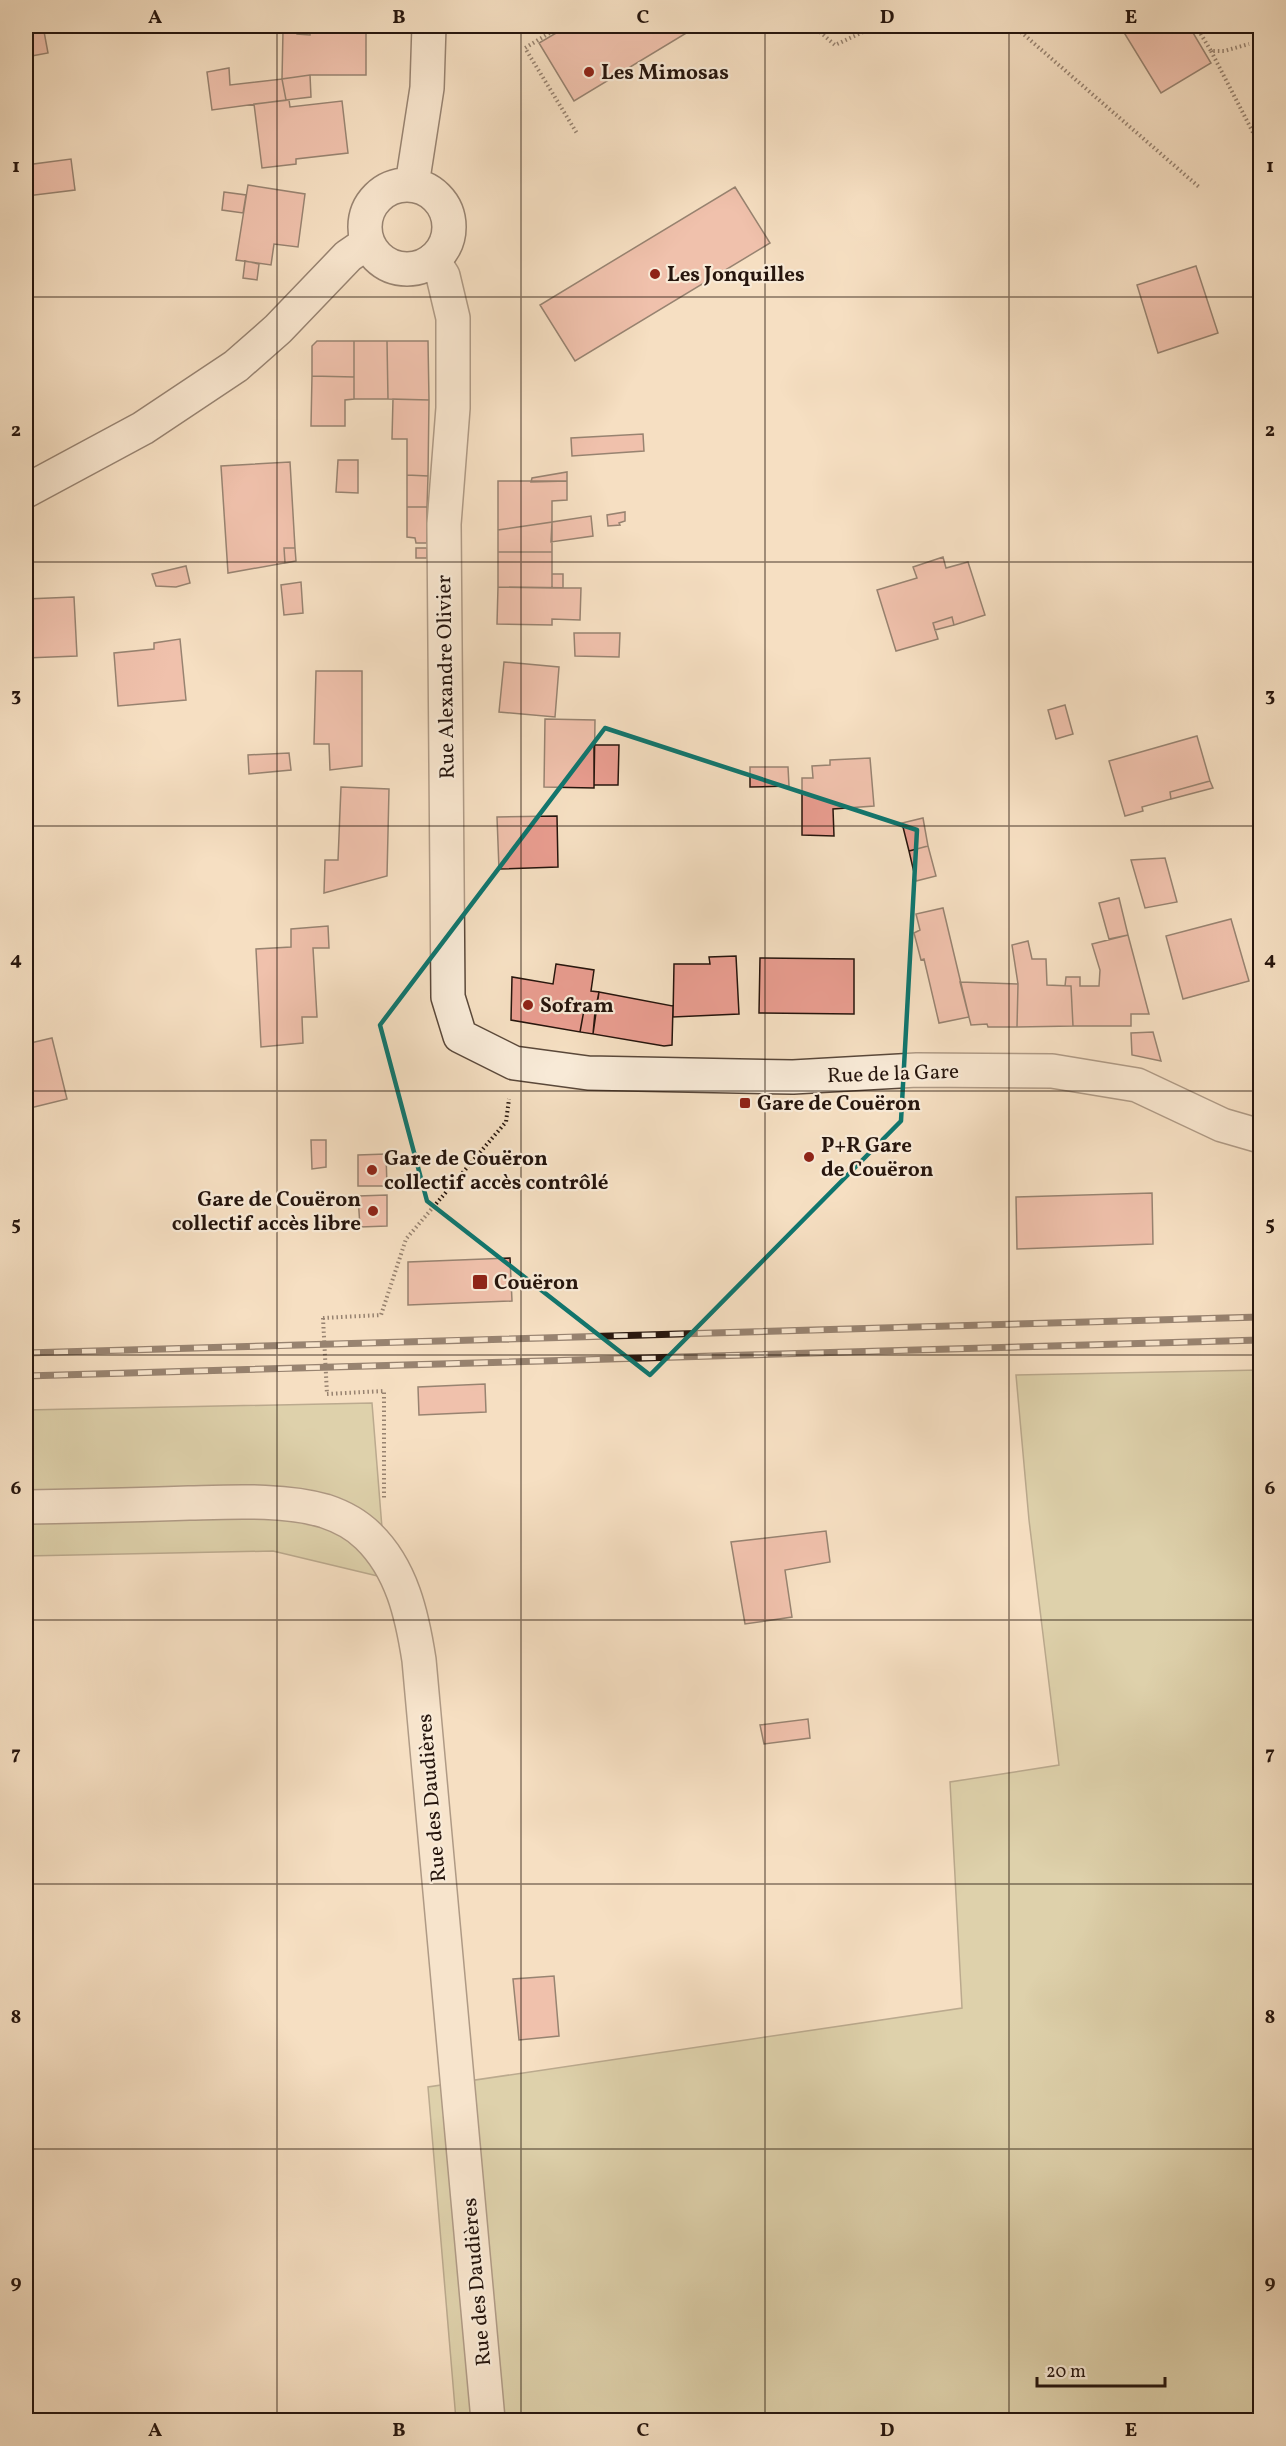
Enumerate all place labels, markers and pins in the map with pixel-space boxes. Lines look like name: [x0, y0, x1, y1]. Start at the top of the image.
place label: Les Mimosas: [601, 59, 729, 88]
marker: Les Mimosas: [582, 65, 596, 79]
place label: Les Jonquilles: [667, 261, 805, 290]
marker: Les Jonquilles: [648, 267, 662, 281]
place label: Sofram: [540, 992, 614, 1021]
marker: Sofram: [521, 998, 535, 1012]
place label: Gare de Couëron: [757, 1090, 921, 1119]
marker: Gare de Couëron: [738, 1096, 752, 1110]
place label: P+R Gare de Couëron: [821, 1132, 934, 1185]
place label: Gare de Couëron collectif accès contrôlé: [384, 1145, 609, 1198]
marker: P+R Gare de Couëron: [802, 1150, 816, 1164]
marker: Gare de Couëron collectif accès contrôlé: [365, 1163, 379, 1177]
place label: Gare de Couëron collectif accès libre: [172, 1186, 361, 1239]
marker: Gare de Couëron collectif accès libre: [366, 1204, 380, 1218]
place label: Couëron: [494, 1269, 579, 1298]
marker: Couëron: [471, 1273, 489, 1291]

